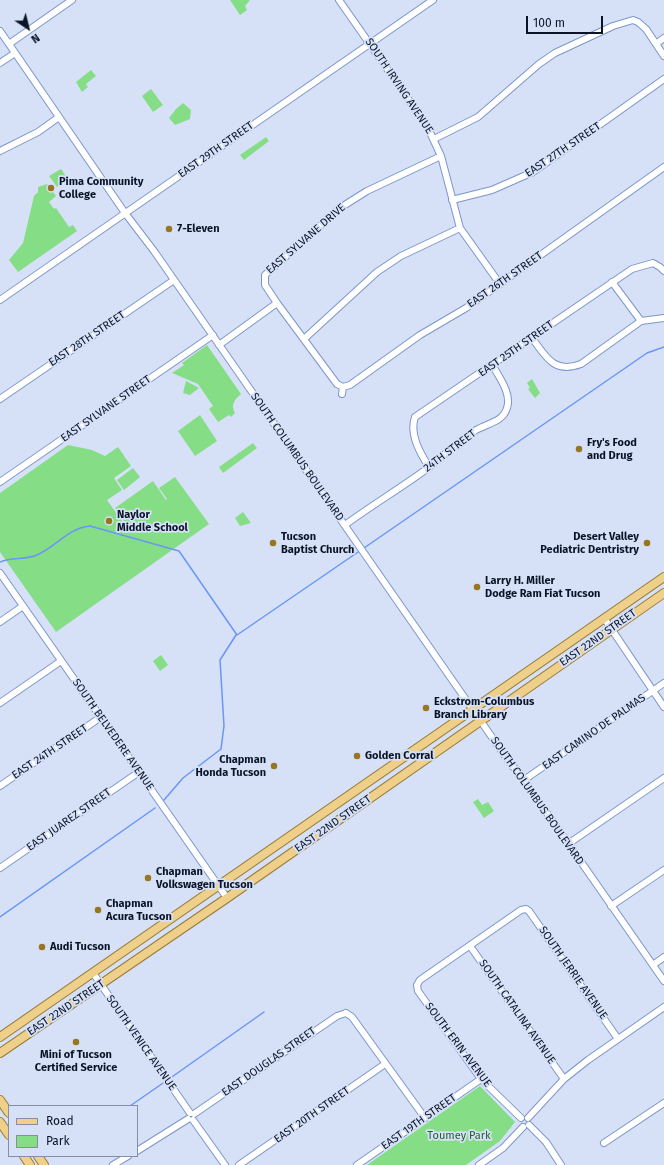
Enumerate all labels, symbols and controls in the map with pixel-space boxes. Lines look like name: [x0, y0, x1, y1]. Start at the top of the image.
north arrow: [8, 8, 48, 48]
scale bar: [528, 8, 605, 34]
text: 100 m: [533, 16, 565, 30]
text: N: [28, 31, 42, 46]
street label: SOUTH IRVING AVENUE: [362, 36, 436, 136]
street label: EAST 29TH STREET: [176, 119, 256, 181]
street label: EAST 27TH STREET: [523, 120, 603, 180]
place label: Pima Community College: [59, 175, 143, 201]
marker: Pima Community College: [46, 183, 56, 193]
street label: EAST SYLVANE DRIVE: [264, 201, 348, 277]
place label: 7-Eleven: [177, 222, 219, 236]
marker: 7-Eleven: [164, 224, 174, 234]
street label: EAST 26TH STREET: [465, 249, 545, 311]
street label: EAST 28TH STREET: [46, 309, 128, 369]
street label: EAST 25TH STREET: [476, 318, 556, 380]
street label: EAST SYLVANE STREET: [58, 373, 154, 445]
street label: SOUTH COLUMBUS BOULEVARD: [248, 390, 346, 524]
street label: 24TH STREET: [421, 427, 479, 475]
place label: Fry's Food and Drug: [587, 436, 637, 462]
marker: Fry's Food and Drug: [574, 444, 584, 454]
place label: Naylor Middle School: [117, 508, 188, 534]
marker: Naylor Middle School: [104, 516, 114, 526]
place label: Tucson Baptist Church: [281, 530, 354, 556]
place label: Desert Valley Pediatric Dentristry: [540, 530, 639, 556]
marker: Tucson Baptist Church: [268, 538, 278, 548]
marker: Desert Valley Pediatric Dentristry: [642, 538, 652, 548]
place label: Larry H. Miller Dodge Ram Fiat Tucson: [485, 574, 600, 600]
marker: Larry H. Miller Dodge Ram Fiat Tucson: [472, 582, 482, 592]
street label: EAST 22ND STREET: [557, 607, 639, 669]
street label: SOUTH BELVEDERE AVENUE: [69, 677, 157, 793]
street label: EAST CAMINO DE PALMAS: [540, 691, 648, 773]
place label: Eckstrom-Columbus Branch Library: [434, 695, 534, 721]
marker: Eckstrom-Columbus Branch Library: [421, 703, 431, 713]
street label: EAST 24TH STREET: [10, 722, 90, 782]
street label: SOUTH COLUMBUS BOULEVARD: [488, 734, 586, 868]
place label: Golden Corral: [365, 749, 434, 763]
marker: Golden Corral: [352, 751, 362, 761]
place label: Chapman Honda Tucson: [196, 753, 266, 779]
marker: Chapman Honda Tucson: [269, 761, 279, 771]
street label: EAST JUAREZ STREET: [24, 786, 114, 854]
street label: EAST 22ND STREET: [292, 793, 374, 855]
place label: Chapman Volkswagen Tucson: [156, 865, 253, 891]
marker: Chapman Volkswagen Tucson: [143, 873, 153, 883]
place label: Chapman Acura Tucson: [106, 897, 172, 923]
marker: Chapman Acura Tucson: [93, 905, 103, 915]
street label: SOUTH JERRIE AVENUE: [536, 924, 610, 1022]
place label: Audi Tucson: [50, 940, 110, 954]
marker: Audi Tucson: [37, 942, 47, 952]
street label: SOUTH CATALINA AVENUE: [476, 957, 558, 1067]
street label: EAST 22ND STREET: [25, 977, 107, 1039]
street label: SOUTH VENICE AVENUE: [103, 993, 179, 1093]
street label: SOUTH ERIN AVENUE: [422, 1000, 494, 1090]
street label: EAST DOUGLAS STREET: [219, 1025, 319, 1099]
marker: Mini of Tucson Certified Service: [71, 1037, 81, 1047]
place label: Mini of Tucson Certified Service: [35, 1048, 117, 1074]
street label: EAST 20TH STREET: [272, 1084, 352, 1146]
street label: EAST 19TH STREET: [379, 1091, 459, 1153]
legend: [8, 1105, 138, 1157]
text: Road: [46, 1114, 74, 1128]
park label: Toumey Park: [427, 1129, 491, 1143]
text: Park: [46, 1134, 70, 1148]

